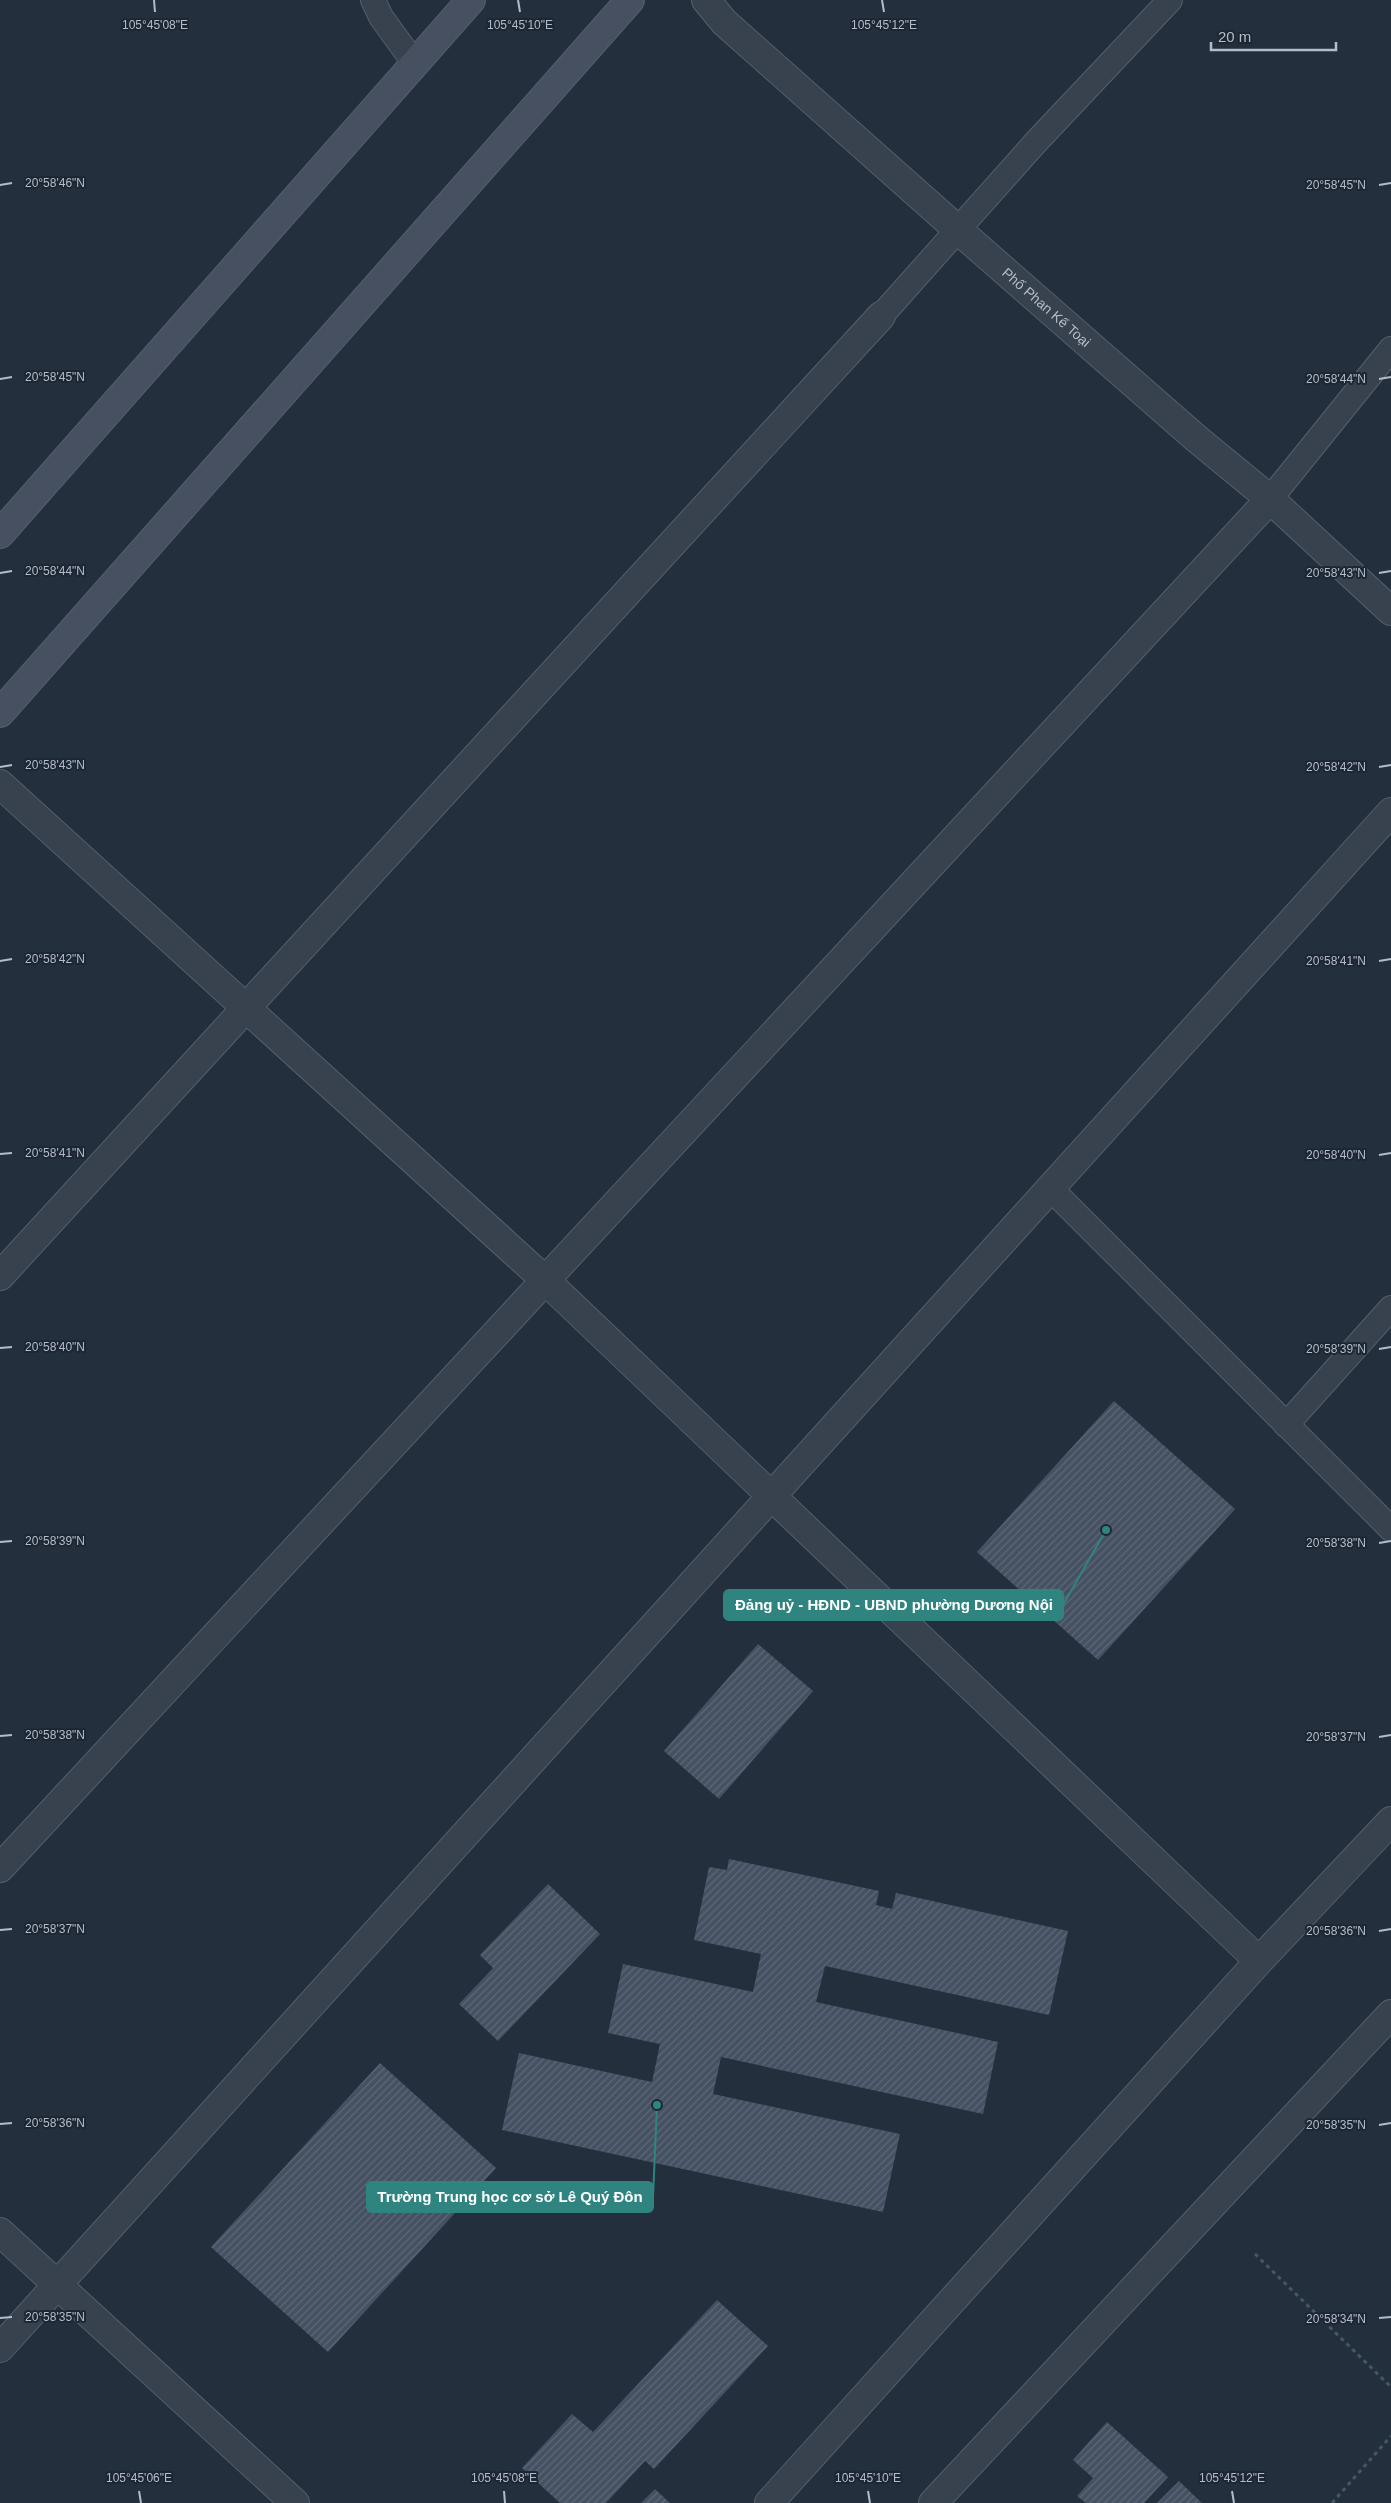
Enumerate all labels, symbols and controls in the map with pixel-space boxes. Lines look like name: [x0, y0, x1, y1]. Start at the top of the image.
text: 105°45'08"E: [122, 18, 188, 32]
text: 105°45'10"E: [487, 18, 553, 32]
text: 105°45'12"E: [851, 18, 917, 32]
scale bar: [1211, 20, 1336, 52]
text: 20 m: [1218, 28, 1251, 45]
text: 20°58'46"N: [25, 176, 85, 190]
text: 20°58'45"N: [1306, 178, 1366, 192]
street label: Phố Phan Kế Toại: [999, 264, 1094, 350]
text: 20°58'45"N: [25, 370, 85, 384]
text: 20°58'44"N: [1306, 372, 1366, 386]
text: 20°58'44"N: [25, 564, 85, 578]
text: 20°58'43"N: [1306, 566, 1366, 580]
text: 20°58'43"N: [25, 758, 85, 772]
text: 20°58'42"N: [1306, 760, 1366, 774]
text: 20°58'42"N: [25, 952, 85, 966]
text: 20°58'41"N: [1306, 954, 1366, 968]
text: 20°58'41"N: [25, 1146, 85, 1160]
text: 20°58'40"N: [1306, 1148, 1366, 1162]
text: 20°58'40"N: [25, 1340, 85, 1354]
text: 20°58'39"N: [1306, 1342, 1366, 1356]
text: 20°58'39"N: [25, 1534, 85, 1548]
text: 20°58'38"N: [1306, 1536, 1366, 1550]
callout: Đảng uỷ - HĐND - UBND phường Dương Nội: [724, 1590, 1063, 1620]
text: Đảng uỷ - HĐND - UBND phường Dương Nội: [735, 1596, 1053, 1613]
text: 20°58'38"N: [25, 1728, 85, 1742]
text: 20°58'37"N: [1306, 1730, 1366, 1744]
text: 20°58'37"N: [25, 1922, 85, 1936]
text: 20°58'36"N: [1306, 1924, 1366, 1938]
text: 20°58'36"N: [25, 2116, 85, 2130]
text: 20°58'35"N: [1306, 2118, 1366, 2132]
callout: Trường Trung học cơ sở Lê Quý Đôn: [367, 2182, 653, 2212]
text: Trường Trung học cơ sở Lê Quý Đôn: [377, 2188, 643, 2205]
text: 20°58'35"N: [25, 2310, 85, 2324]
text: 20°58'34"N: [1306, 2312, 1366, 2326]
text: 105°45'06"E: [106, 2471, 172, 2485]
text: 105°45'08"E: [471, 2471, 537, 2485]
text: 105°45'10"E: [835, 2471, 901, 2485]
text: 105°45'12"E: [1199, 2471, 1265, 2485]

